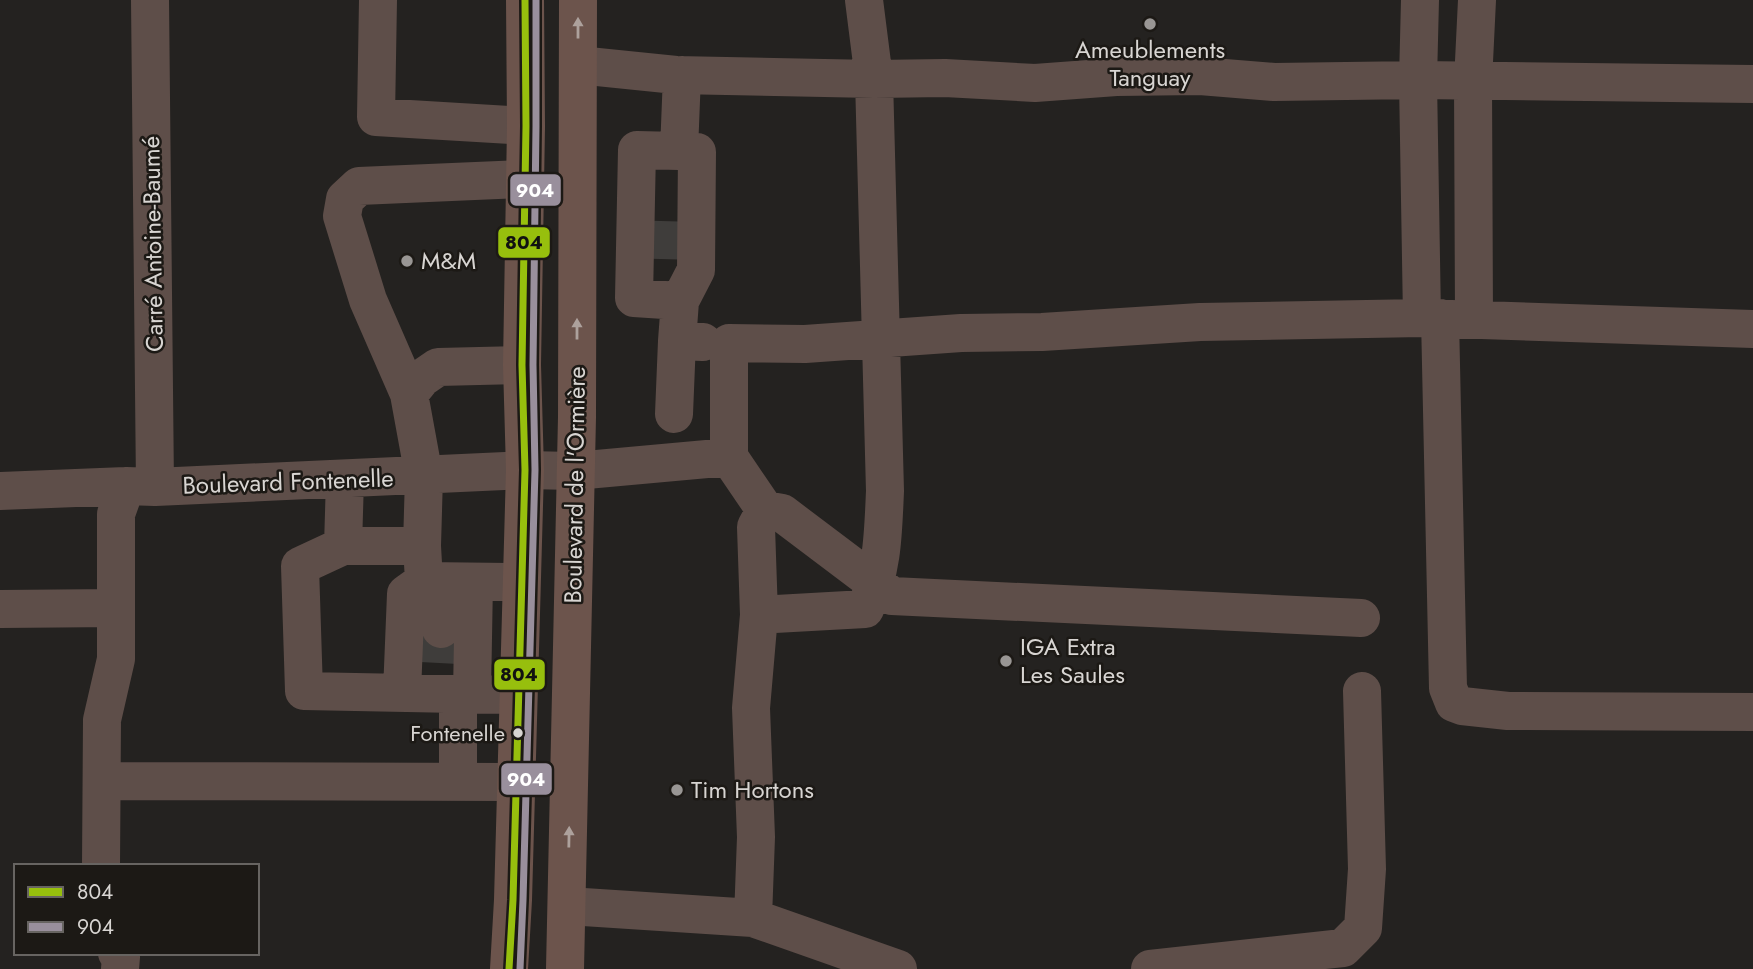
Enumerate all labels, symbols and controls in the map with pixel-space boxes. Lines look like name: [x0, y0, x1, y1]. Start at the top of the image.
marker: Ameublements Tanguay: [1142, 16, 1158, 32]
one-way arrow: [572, 17, 584, 39]
place label: Ameublements Tanguay: [1075, 32, 1225, 95]
street label: Carré Antoine-Baumé: [133, 136, 172, 352]
line badge: 904: [509, 173, 562, 207]
text: 904: [516, 177, 554, 204]
line badge: 804: [497, 226, 551, 259]
text: 804: [505, 229, 543, 256]
place label: M&M: [421, 243, 476, 278]
marker: M&M: [399, 253, 415, 269]
one-way arrow: [571, 318, 583, 340]
street label: Boulevard de l'Ormière: [555, 366, 594, 604]
street label: Boulevard Fontenelle: [182, 460, 394, 503]
place label: IGA Extra Les Saules: [1020, 629, 1125, 692]
marker: IGA Extra Les Saules: [998, 653, 1014, 669]
line badge: 804: [493, 658, 546, 691]
text: 804: [500, 661, 538, 688]
place label: Fontenelle: [410, 717, 505, 749]
marker: Fontenelle: [511, 726, 525, 740]
line badge: 904: [500, 762, 553, 796]
text: 904: [507, 766, 545, 793]
place label: Tim Hortons: [691, 772, 814, 807]
marker: Tim Hortons: [669, 782, 685, 798]
one-way arrow: [563, 826, 575, 848]
legend: [14, 864, 259, 955]
text: 804: [77, 877, 113, 907]
text: 904: [77, 912, 114, 942]

